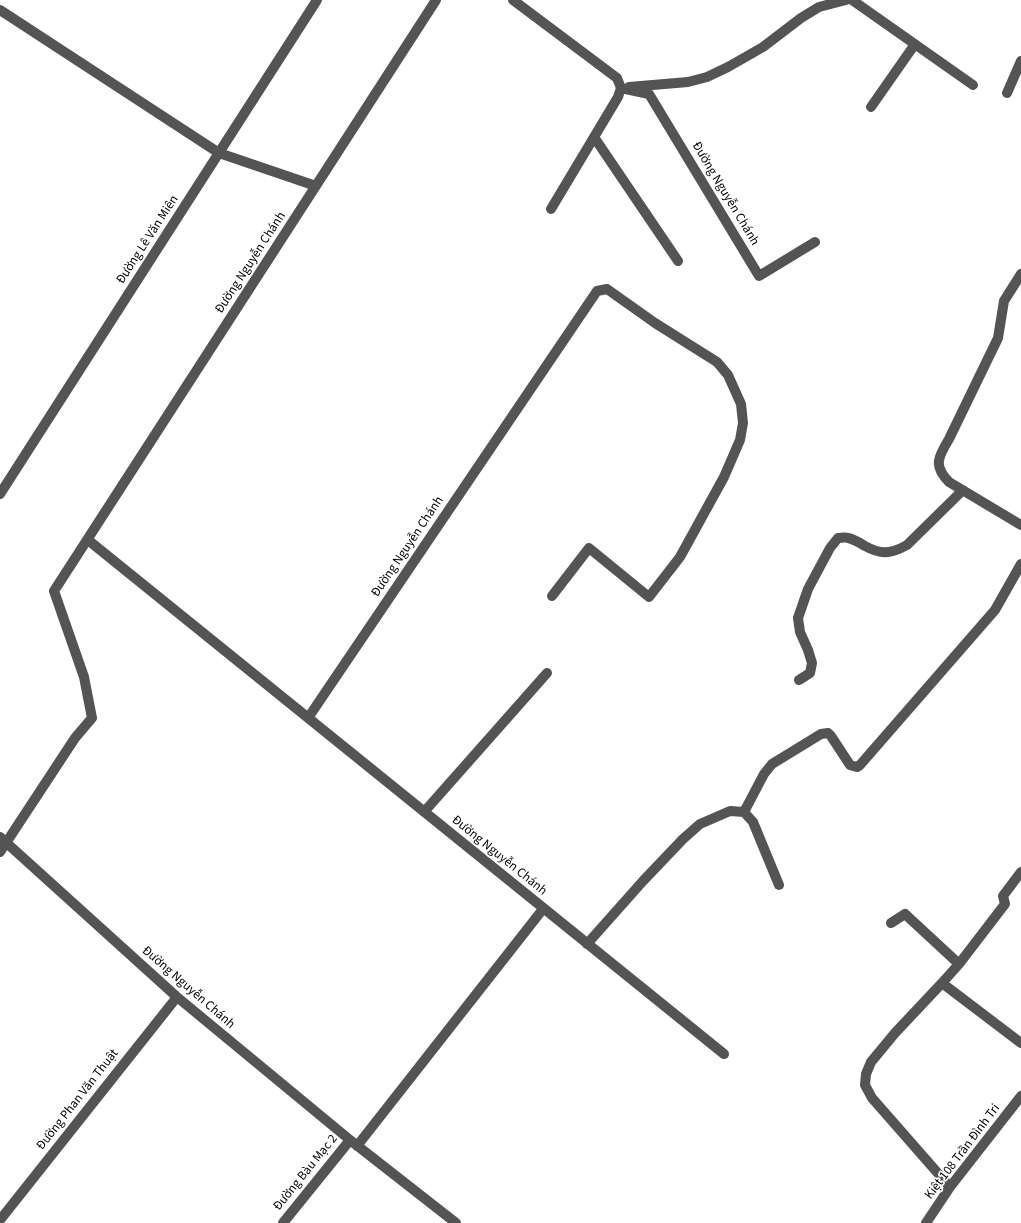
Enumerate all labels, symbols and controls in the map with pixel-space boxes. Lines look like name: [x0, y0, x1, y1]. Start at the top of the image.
street label: Đường Nguyễn Chánh: [688, 139, 762, 249]
street label: Đường Lê Văn Miên: [113, 193, 183, 287]
street label: Đường Nguyễn Chánh: [212, 209, 290, 317]
street label: Đường Nguyễn Chánh: [369, 494, 447, 600]
street label: Đường Nguyễn Chánh: [448, 813, 550, 899]
street label: Đường Nguyễn Chánh: [138, 943, 238, 1033]
street label: Đường Phan Văn Thuật: [34, 1046, 122, 1154]
street label: Kiệt 108 Trần Đình Tri: [922, 1101, 1004, 1203]
street label: Đường Bàu Mạc 2: [271, 1132, 341, 1214]

